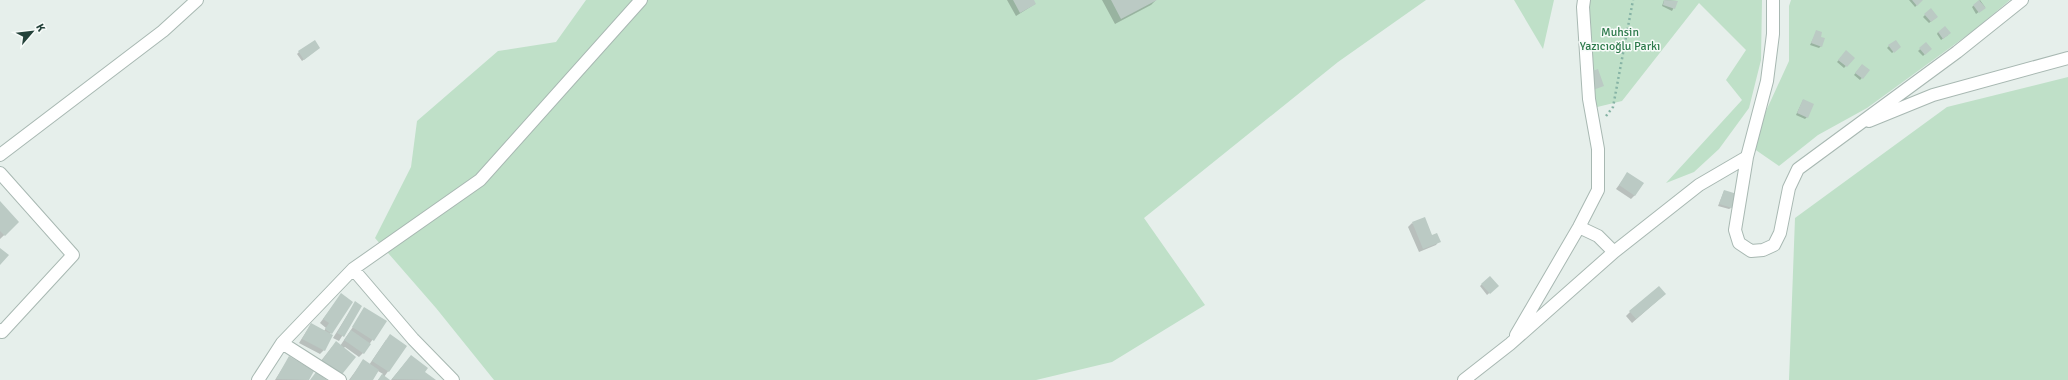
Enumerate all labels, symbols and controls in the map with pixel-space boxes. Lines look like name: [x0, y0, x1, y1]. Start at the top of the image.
north arrow: [12, 12, 52, 52]
text: K: [33, 21, 48, 34]
park label: Muhsin Yazıcıoğlu Parkı: [1580, 25, 1660, 54]

